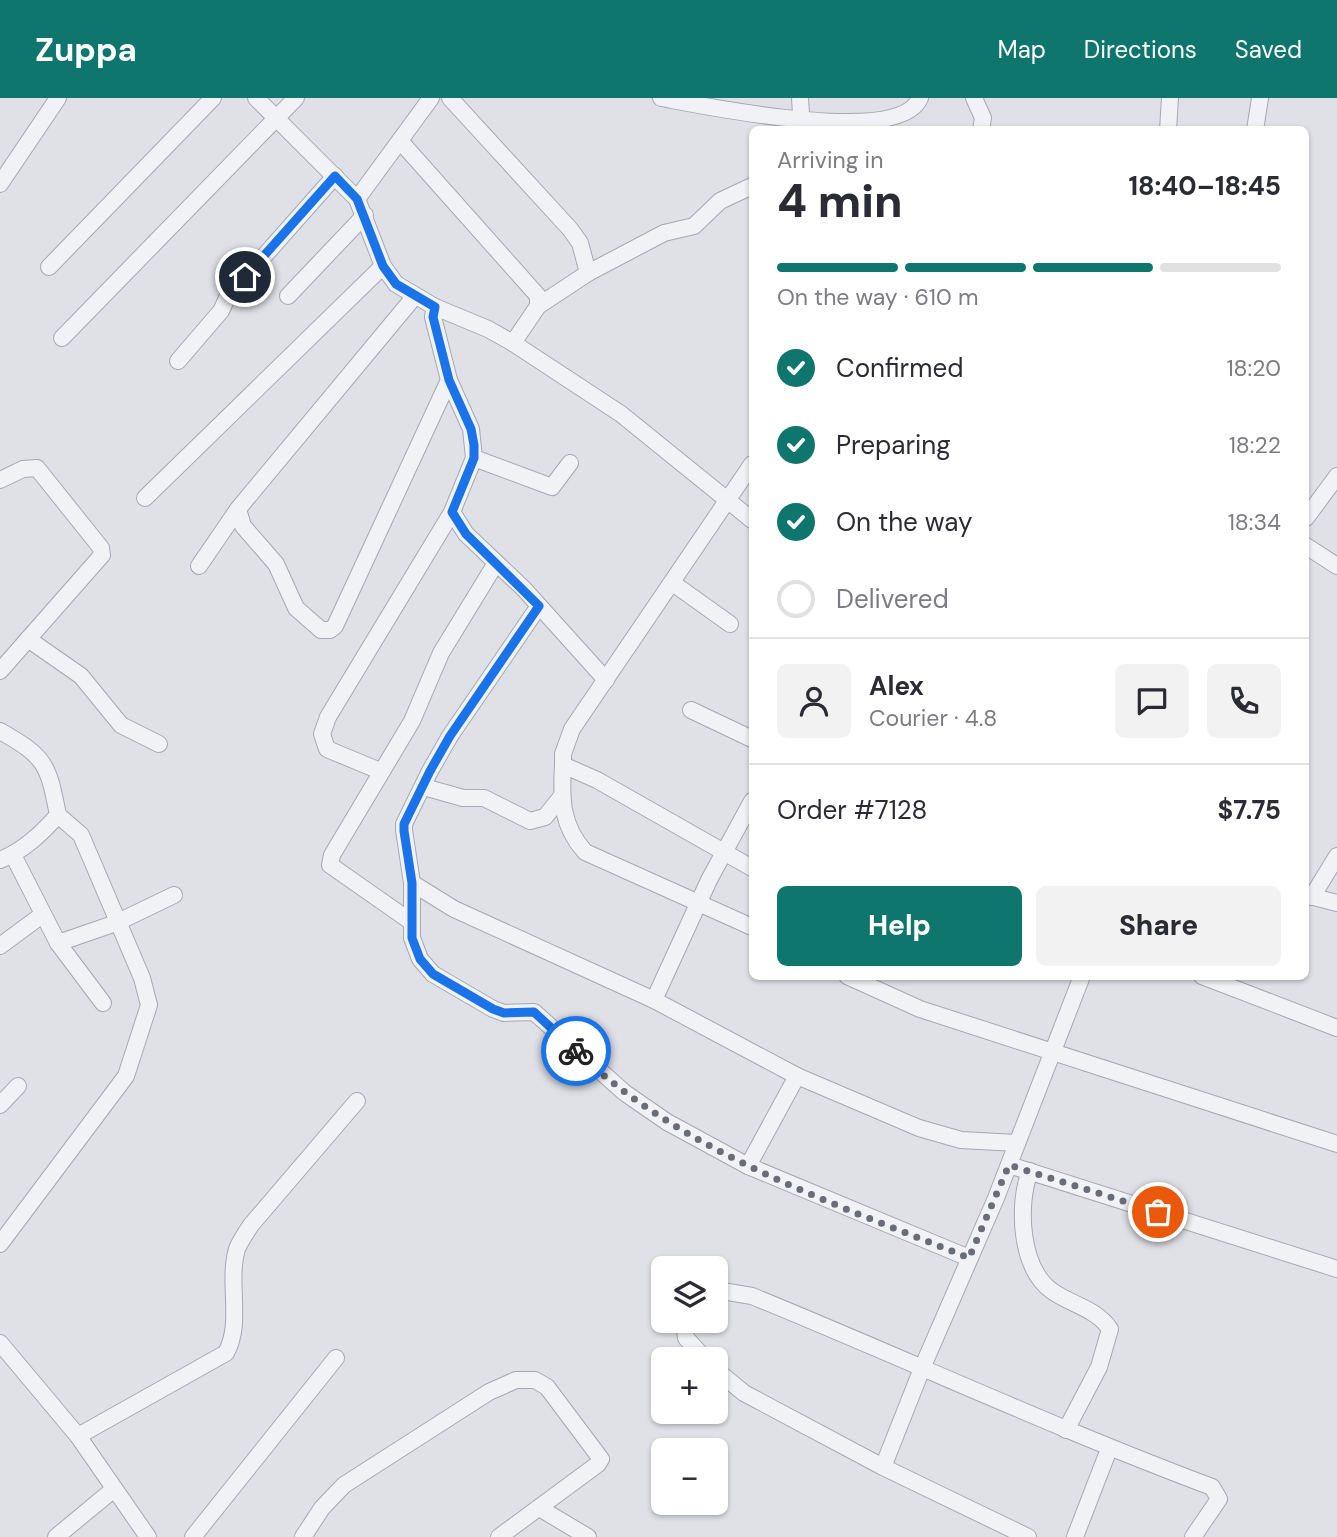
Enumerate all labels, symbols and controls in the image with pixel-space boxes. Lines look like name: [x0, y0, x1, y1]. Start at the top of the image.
text: Zuppa: [35, 28, 137, 71]
text: Map: [998, 34, 1046, 65]
text: Directions: [1084, 34, 1197, 65]
text: Saved: [1235, 34, 1302, 65]
text: Arriving in: [777, 145, 883, 175]
text: 18:40–18:45: [1128, 169, 1281, 203]
text: 4 min: [777, 171, 903, 231]
pin: [215, 247, 275, 307]
icon: home: [226, 258, 264, 296]
text: On the way · 610 m: [777, 282, 978, 312]
icon: check: [777, 349, 815, 387]
text: Confirmed: [836, 351, 963, 385]
text: 18:20: [1226, 353, 1281, 383]
icon: check: [777, 426, 815, 464]
text: Preparing: [836, 428, 951, 462]
text: 18:22: [1229, 430, 1281, 460]
icon: check: [777, 503, 815, 541]
text: On the way: [836, 505, 972, 539]
text: 18:34: [1228, 507, 1281, 537]
text: Delivered: [836, 582, 949, 616]
button: person: [777, 664, 851, 738]
button: chat: [1115, 664, 1189, 738]
button: phone: [1207, 664, 1281, 738]
text: Alex: [869, 669, 924, 703]
text: Courier · 4.8: [869, 703, 997, 733]
text: Order #7128: [777, 793, 927, 827]
text: $7.75: [1218, 793, 1281, 827]
button: Help: [777, 886, 1022, 966]
button: Share: [1036, 886, 1281, 966]
courier: [541, 1016, 611, 1086]
icon: bike: [557, 1032, 595, 1070]
pin: [1128, 1182, 1188, 1242]
icon: bag: [1139, 1193, 1177, 1231]
map controls: [651, 1256, 728, 1515]
button: layers: [651, 1256, 728, 1333]
button: +: [651, 1347, 728, 1424]
button: −: [651, 1438, 728, 1515]

